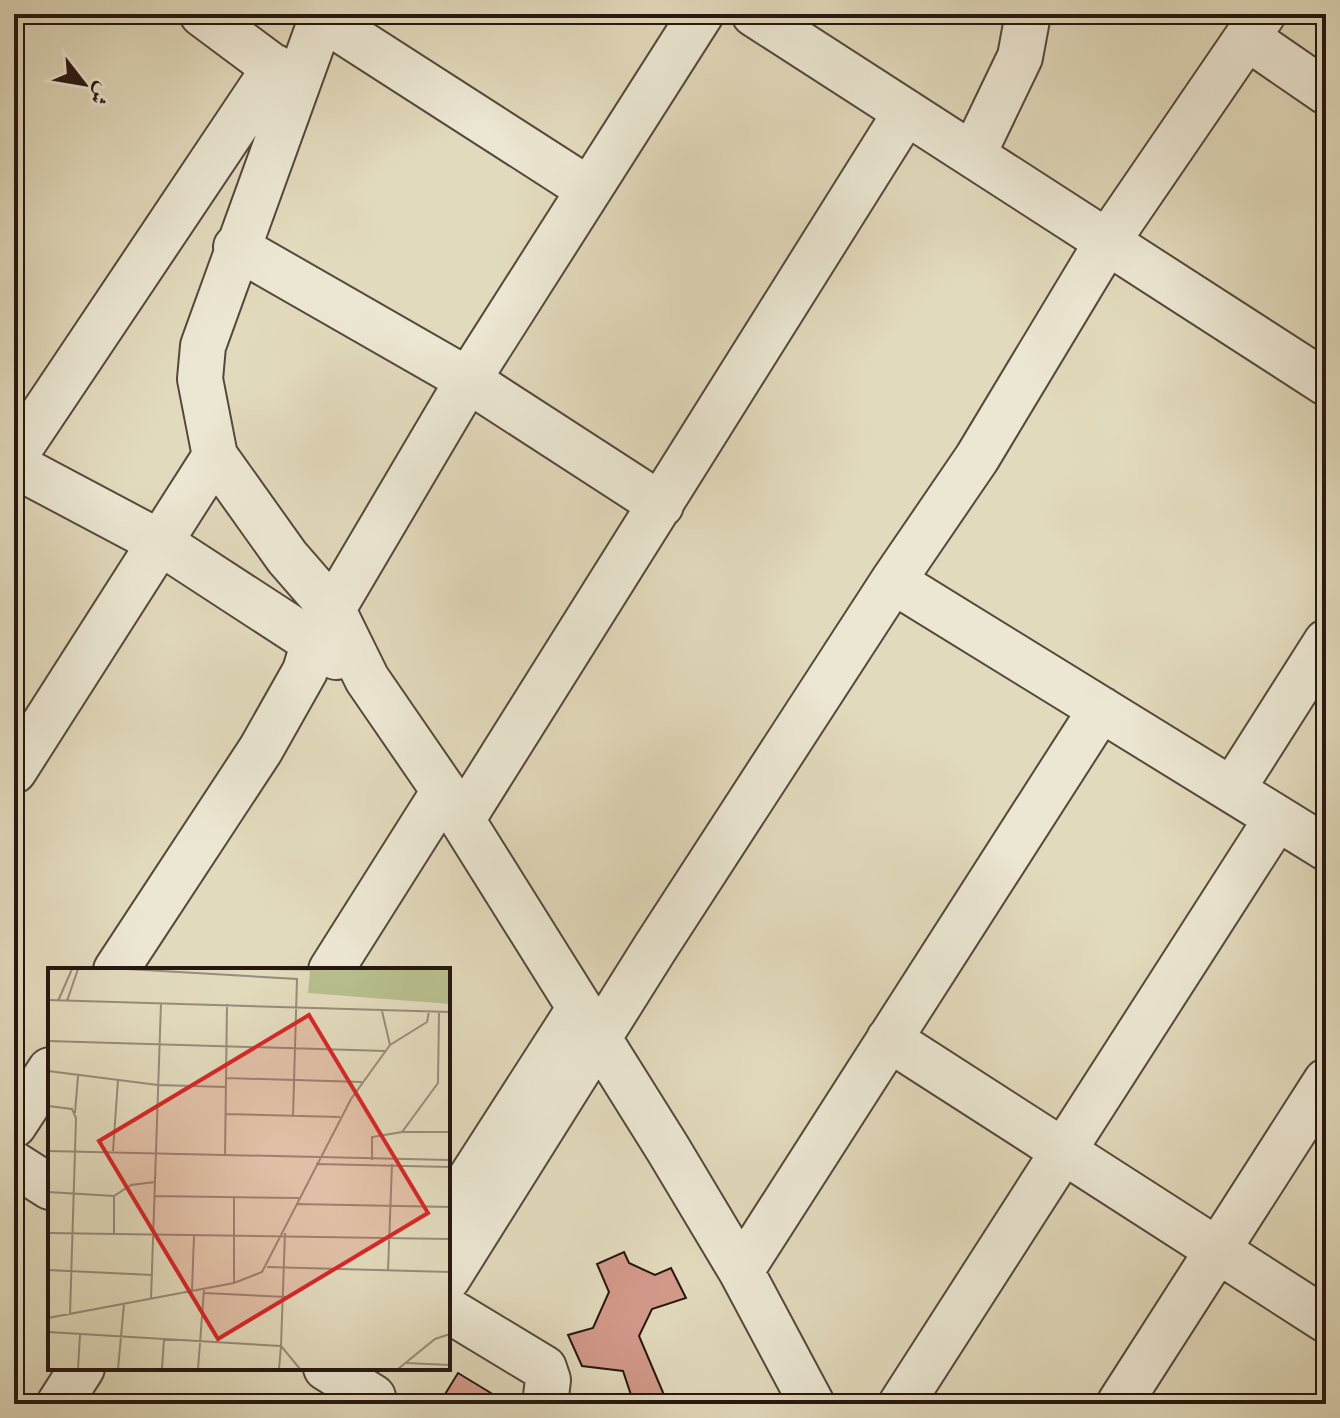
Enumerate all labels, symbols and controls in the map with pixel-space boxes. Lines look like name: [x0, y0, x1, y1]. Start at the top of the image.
north arrow: [44, 44, 124, 124]
text: ش: [84, 78, 118, 110]
inset map: [48, 968, 450, 1370]

